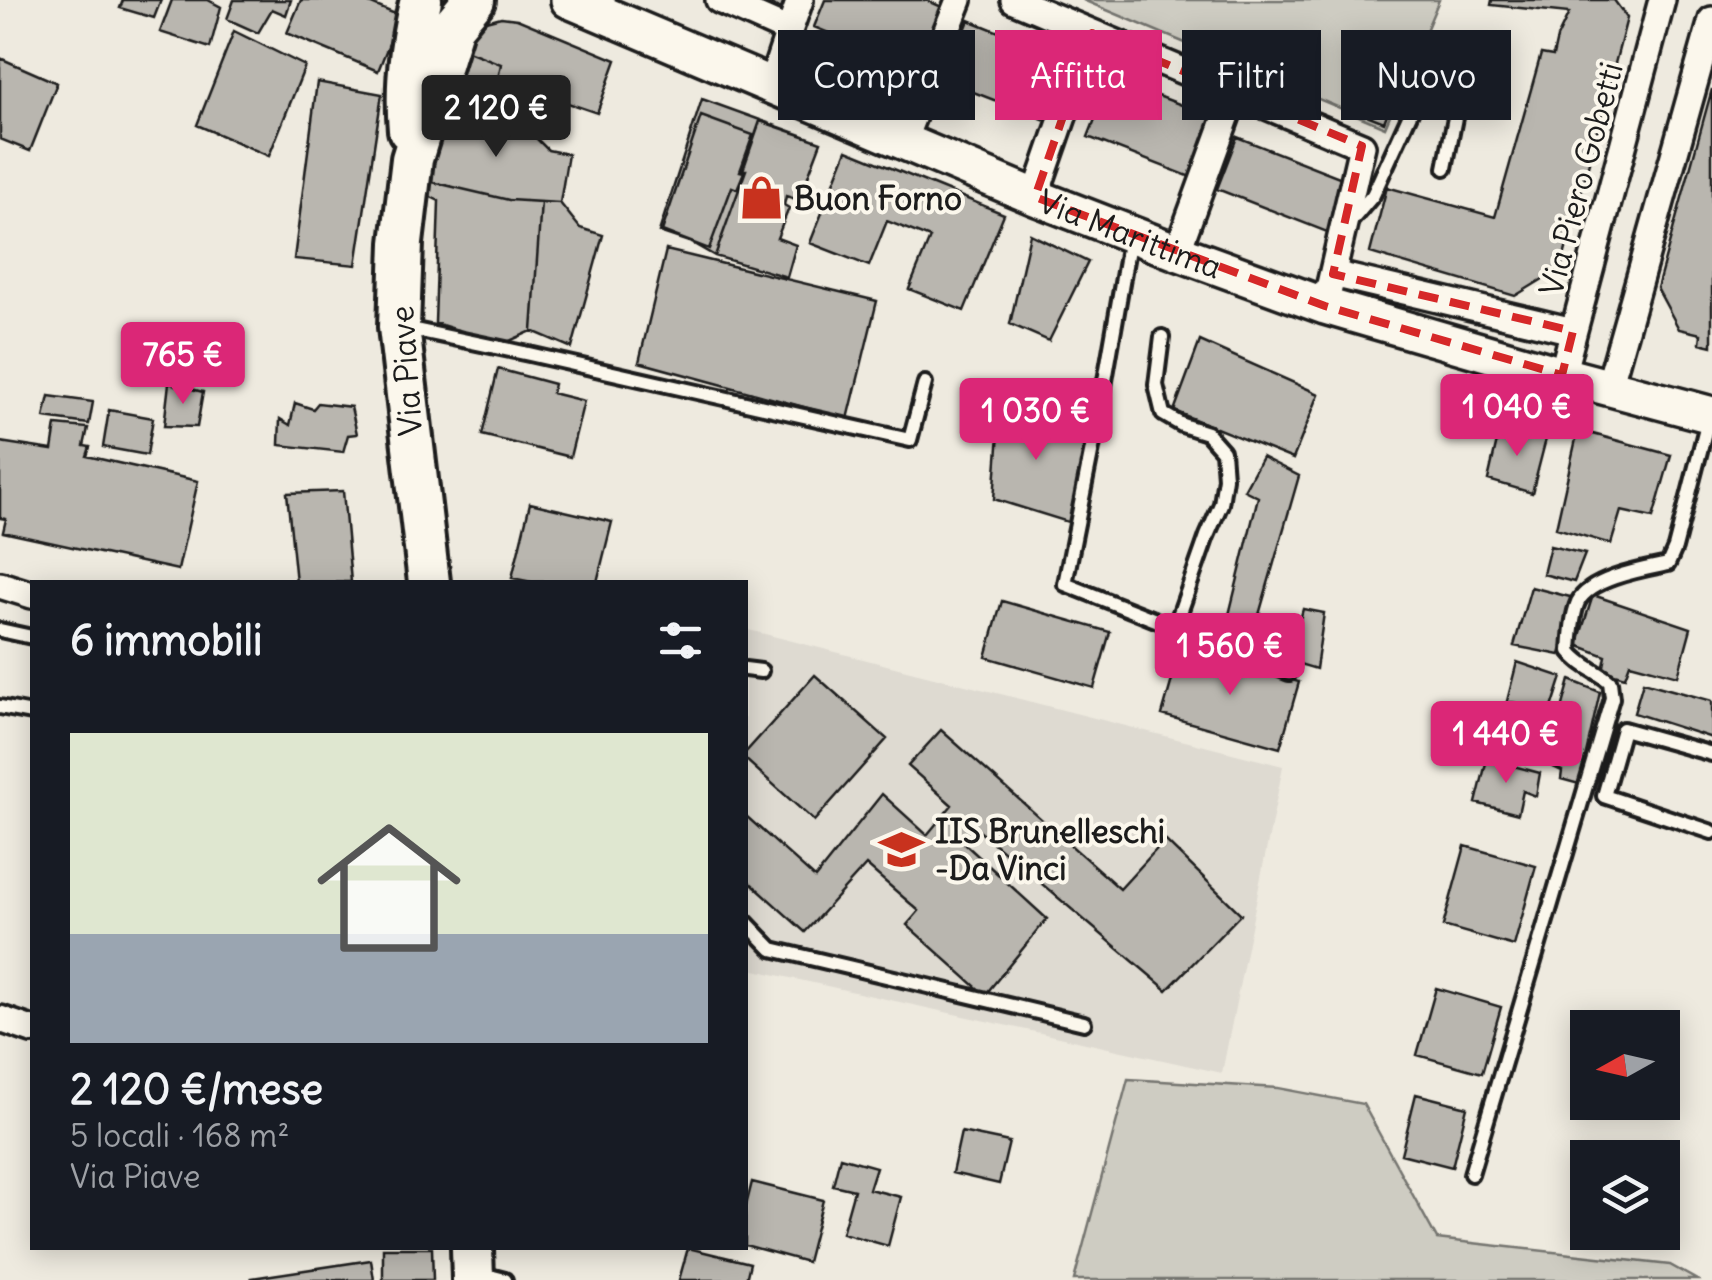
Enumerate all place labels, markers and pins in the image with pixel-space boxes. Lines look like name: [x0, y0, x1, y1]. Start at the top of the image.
pin: 2 120 €: [404, 75, 588, 160]
shop icon: Buon Forno: [737, 174, 785, 222]
place label: Buon Forno: [794, 178, 962, 219]
pin: 765 €: [113, 322, 253, 407]
pin: 1 040 €: [1425, 374, 1609, 459]
pin: 1 030 €: [944, 378, 1128, 463]
pin: 1 560 €: [1138, 613, 1322, 698]
pin: 1 440 €: [1414, 701, 1598, 786]
place label: IIS Brunelleschi -Da Vinci: [935, 811, 1165, 889]
school or university icon: IIS Brunelleschi -Da Vinci: [878, 825, 926, 873]

